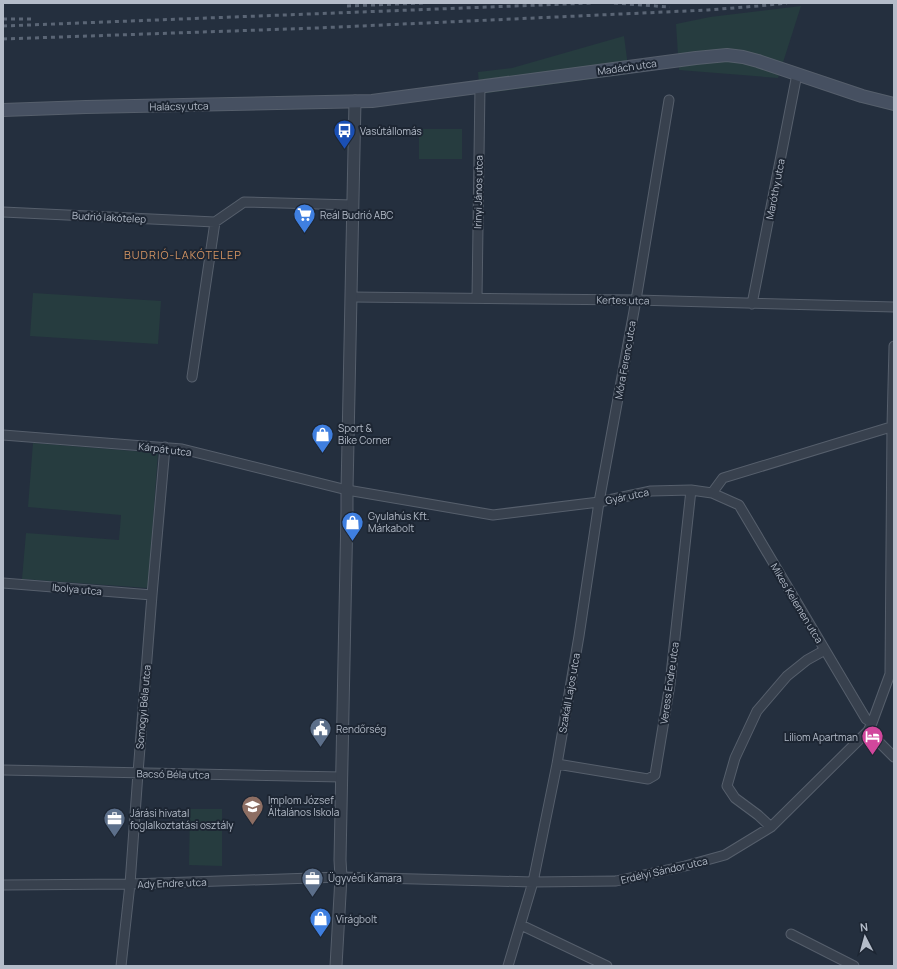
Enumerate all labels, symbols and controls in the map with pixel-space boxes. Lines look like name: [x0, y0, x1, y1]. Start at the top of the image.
street label: Madách utca: [596, 56, 658, 78]
street label: Halácsy utca: [149, 98, 209, 114]
bus stop icon: Vasútállomás: [332, 118, 358, 151]
place label: Vasútállomás: [360, 124, 422, 138]
street label: Irinyi János utca: [470, 155, 486, 229]
street label: Maróthy utca: [762, 158, 788, 220]
supermarket icon: Reál Budrió ABC: [292, 202, 318, 235]
street label: Budrió lakótelep: [72, 208, 146, 226]
place label: Reál Budrió ABC: [320, 208, 393, 222]
district label: BUDRIÓ-LAKÓTELEP: [124, 247, 242, 262]
street label: Kertes utca: [597, 293, 649, 307]
street label: Móra Ferenc utca: [611, 320, 639, 400]
shop icon: Sport & Bike Corner: [310, 421, 336, 454]
place label: Sport & Bike Corner: [338, 421, 392, 447]
street label: Kárpát utca: [138, 439, 192, 459]
street label: Gyár utca: [604, 485, 650, 507]
shop icon: Gyulahús Kft. Márkabolt: [339, 509, 365, 542]
place label: Gyulahús Kft. Márkabolt: [368, 509, 429, 535]
street label: Mikes Kelemen utca: [768, 560, 826, 646]
street label: Ibolya utca: [52, 580, 102, 598]
street label: Veress Endre utca: [656, 641, 682, 725]
street label: Szakáll Lajos utca: [555, 652, 583, 734]
street label: Somogyi Béla utca: [132, 664, 154, 750]
public building icon: Rendőrség: [308, 716, 334, 749]
place label: Rendőrség: [336, 722, 386, 736]
hotel icon: Liliom Apartman: [860, 724, 886, 757]
place label: Liliom Apartman: [784, 730, 858, 744]
street label: Bacsó Béla utca: [136, 766, 210, 782]
school or university icon: Implom József Általános Iskola: [240, 793, 266, 826]
place label: Implom József Általános Iskola: [268, 793, 339, 819]
office icon: Járási hivatal foglalkoztatási osztály: [101, 806, 127, 839]
place label: Járási hivatal foglalkoztatási osztály: [130, 806, 234, 832]
street label: Erdélyi Sándor utca: [619, 853, 709, 887]
office icon: Ügyvédi Kamara: [300, 865, 326, 898]
place label: Ügyvédi Kamara: [328, 871, 402, 885]
street label: Ady Endre utca: [137, 875, 207, 891]
shop icon: Virágbolt: [307, 906, 333, 939]
place label: Virágbolt: [336, 912, 377, 926]
north arrow: [845, 917, 885, 957]
text: N: [859, 919, 869, 934]

